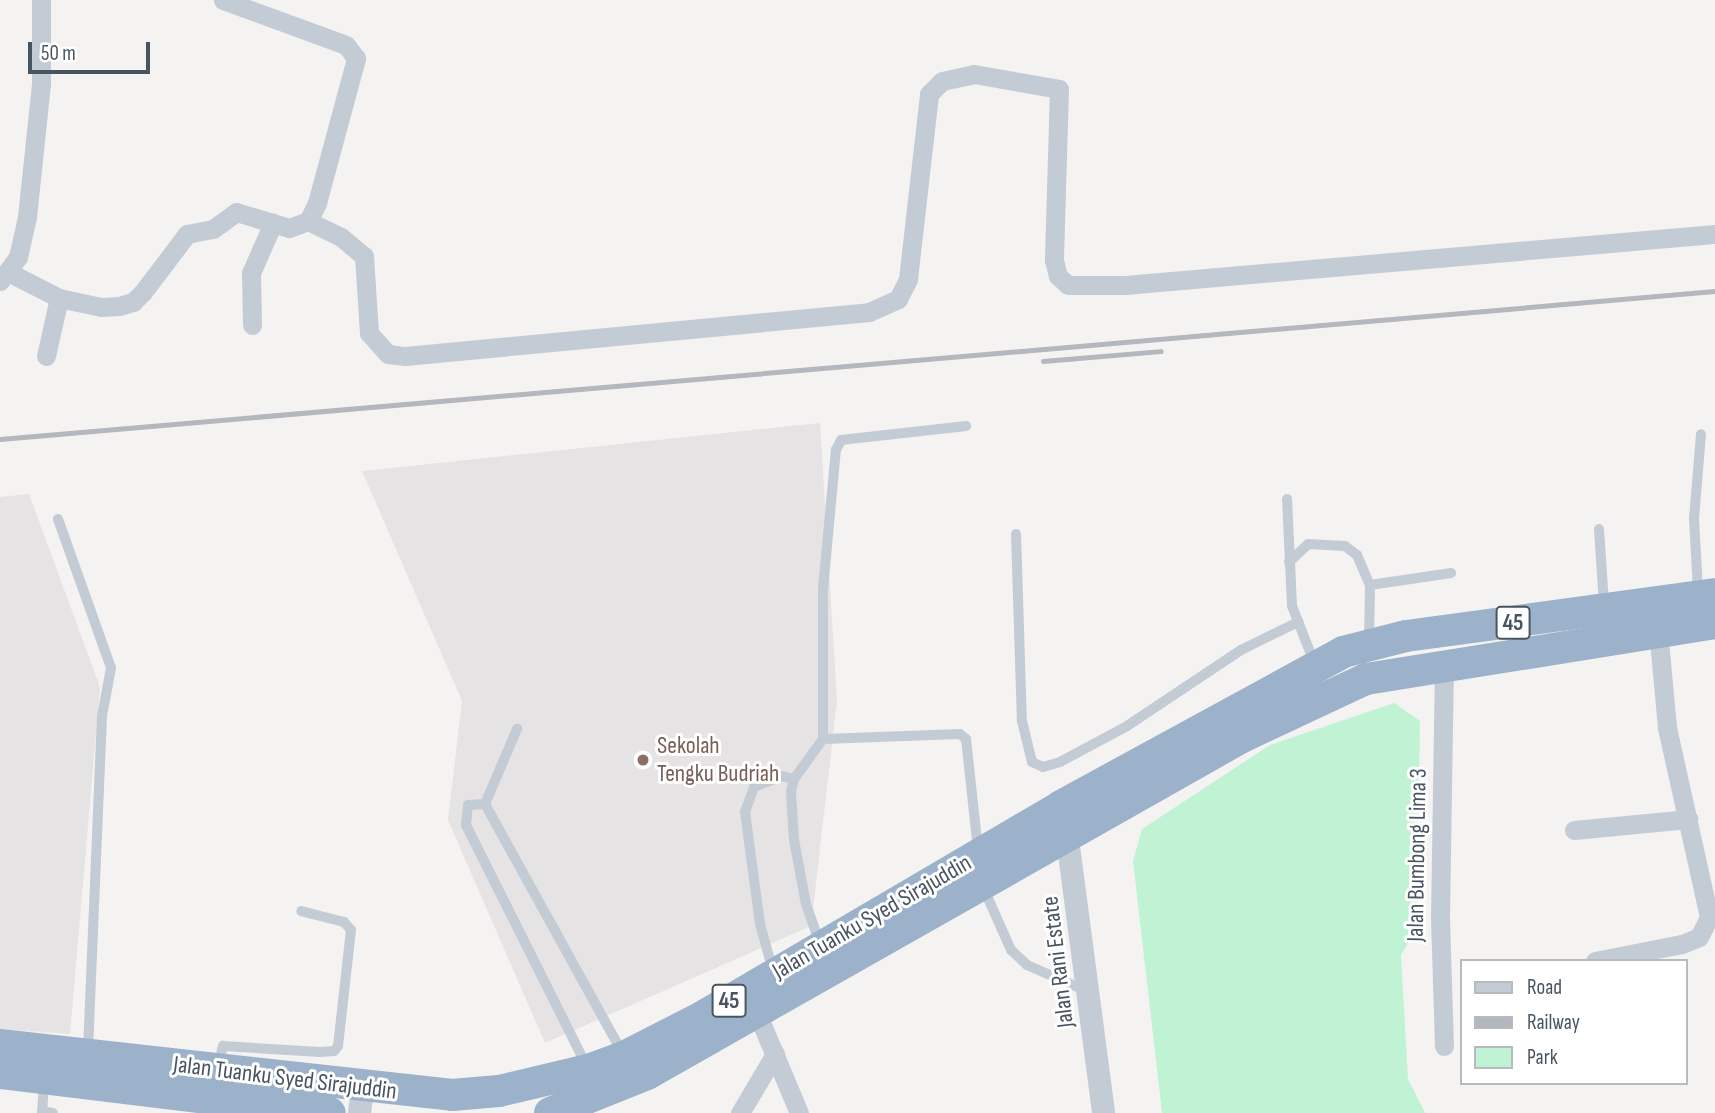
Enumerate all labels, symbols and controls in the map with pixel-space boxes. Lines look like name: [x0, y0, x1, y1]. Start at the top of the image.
scale bar: [32, 28, 154, 72]
text: 50 m: [41, 41, 76, 66]
road number: 45: [1496, 604, 1530, 642]
place label: Sekolah Tengku Budriah: [657, 732, 779, 788]
marker: Sekolah Tengku Budriah: [635, 752, 651, 768]
street label: Jalan Bumbong Lima 3: [1401, 768, 1433, 942]
street label: Jalan Tuanku Syed Sirajuddin: [767, 848, 977, 986]
street label: Jalan Rani Estate: [1036, 895, 1080, 1029]
legend: [1460, 959, 1687, 1085]
text: Road: [1527, 975, 1562, 1000]
road number: 45: [712, 982, 746, 1020]
text: Railway: [1527, 1010, 1580, 1035]
text: Park: [1527, 1045, 1558, 1070]
street label: Jalan Tuanku Syed Sirajuddin: [172, 1050, 398, 1106]

